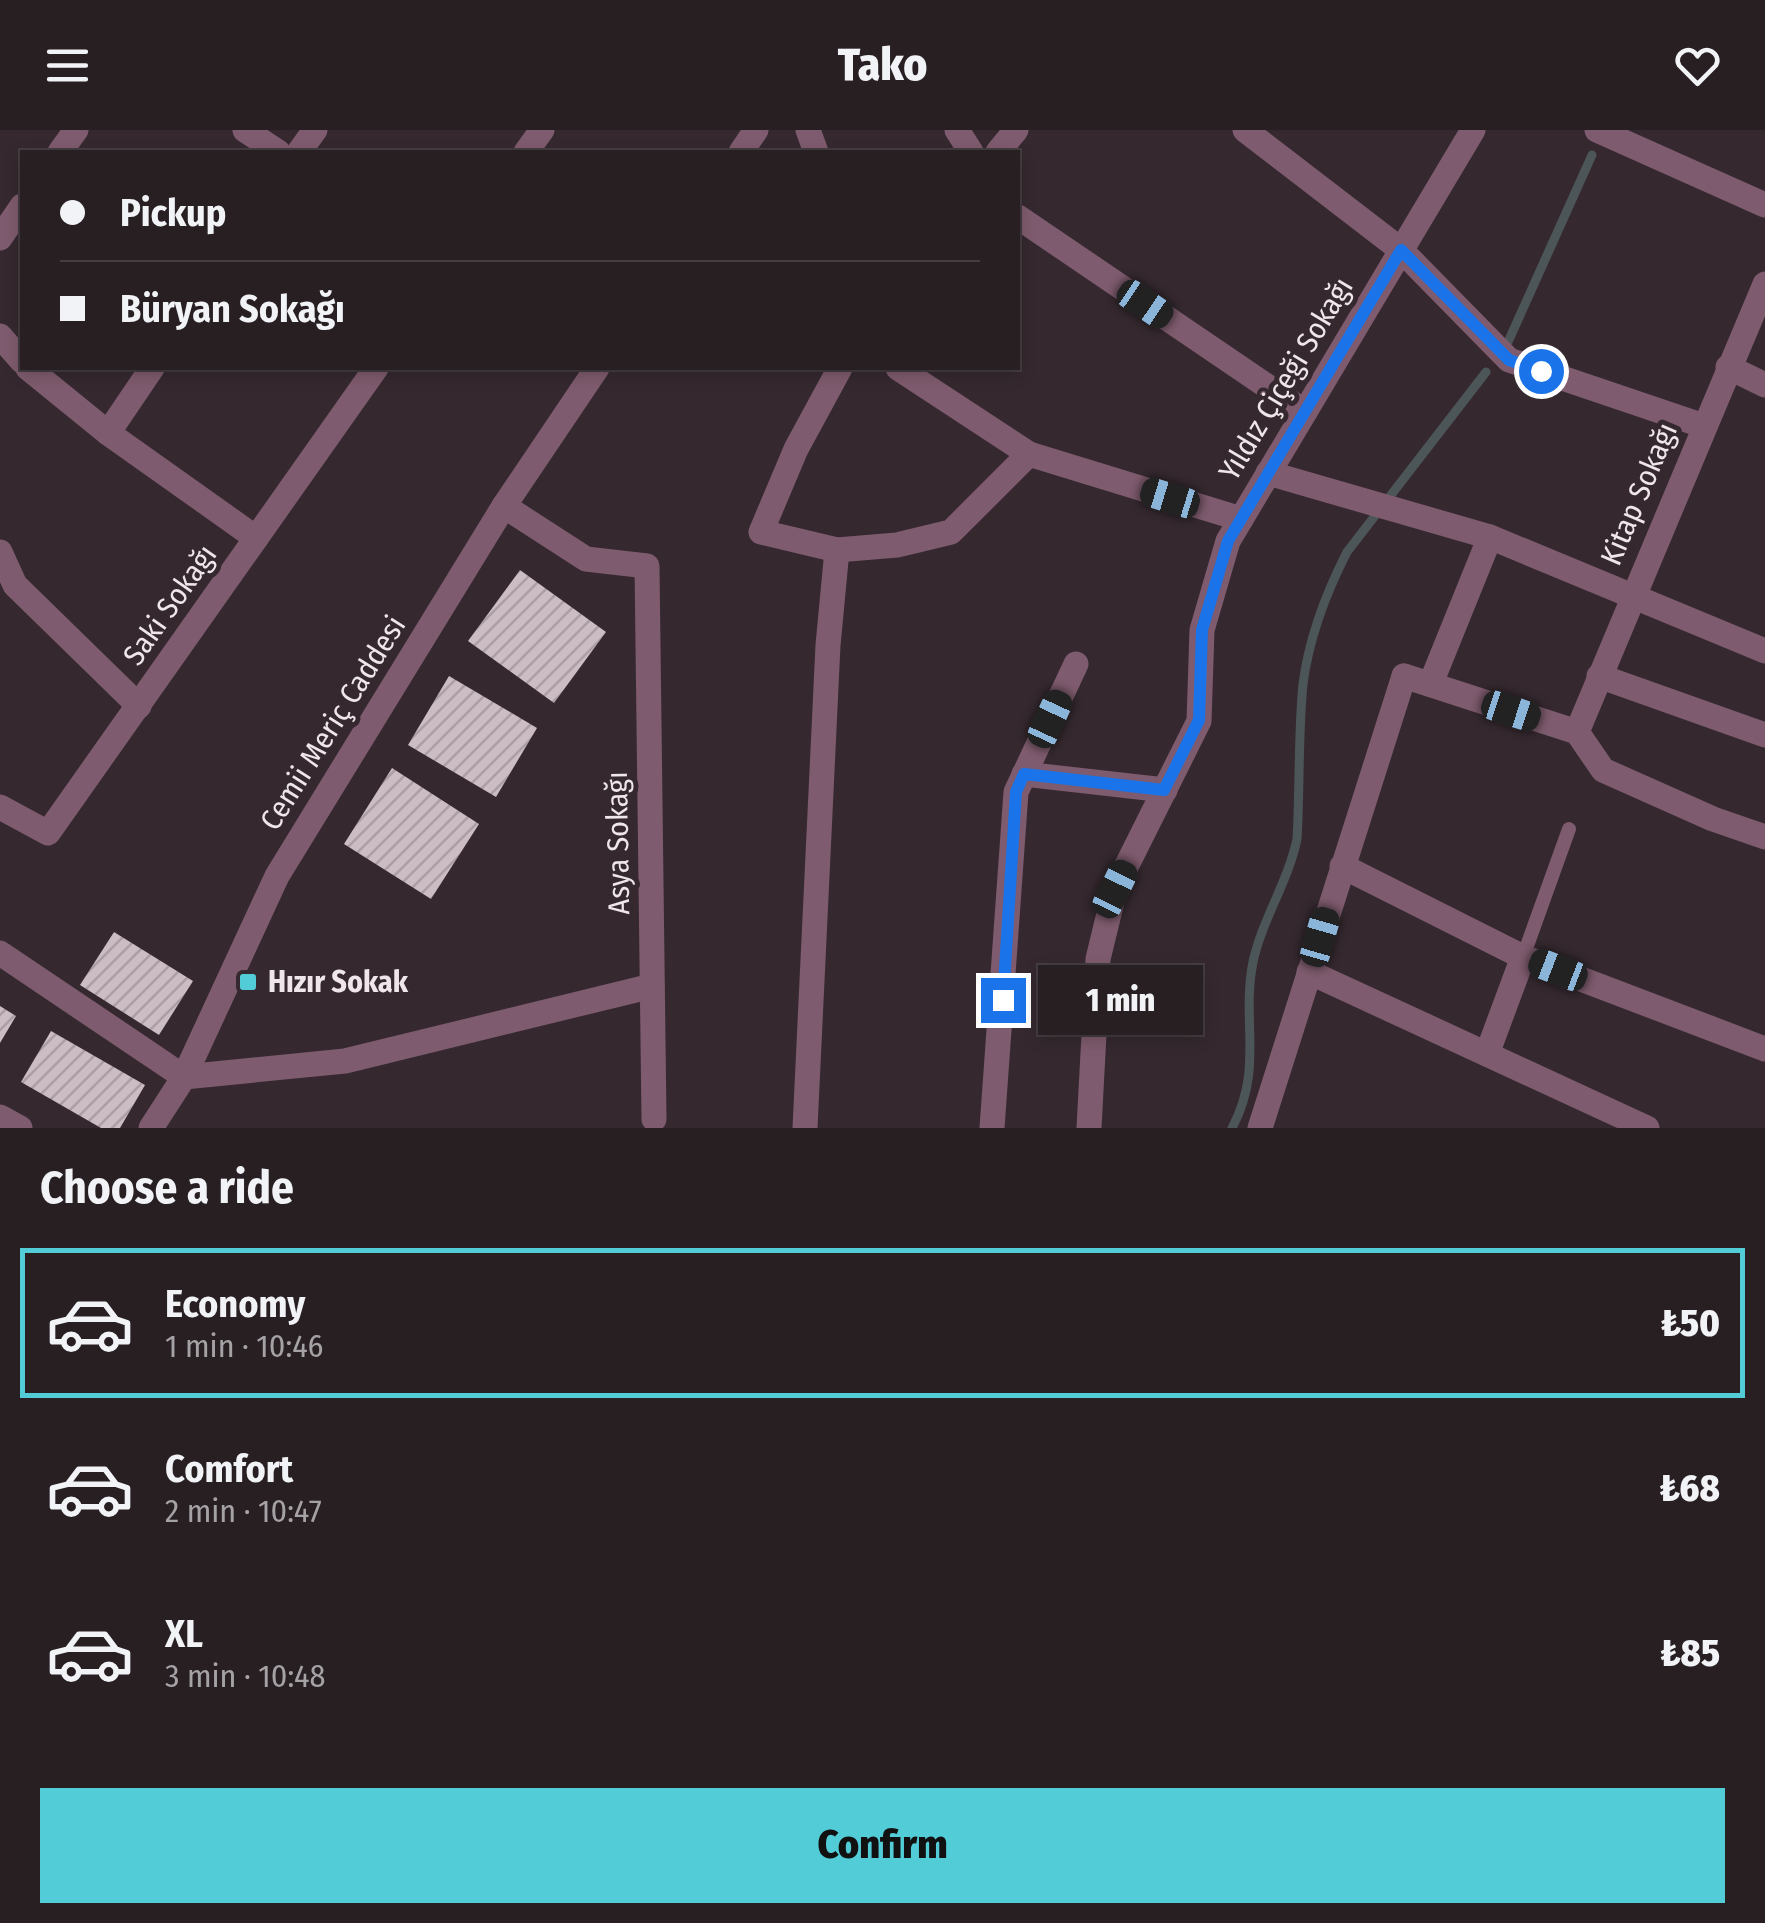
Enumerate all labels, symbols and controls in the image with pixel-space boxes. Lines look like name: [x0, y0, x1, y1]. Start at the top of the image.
icon: menu: [40, 38, 95, 93]
text: Tako: [838, 38, 927, 92]
icon: heart: [1670, 38, 1725, 93]
text: Pickup: [120, 190, 226, 236]
street label: Yıldız Çiçeği Sokağı: [1211, 271, 1361, 487]
car: [1112, 275, 1178, 333]
text: Büryan Sokağı: [120, 286, 345, 332]
route start: [1519, 349, 1564, 394]
street label: Kitap Sokağı: [1593, 417, 1685, 571]
car: [1137, 475, 1203, 521]
street label: Saki Sokağı: [116, 538, 224, 672]
street label: Cemii Meriç Caddesi: [253, 609, 413, 837]
car: [1024, 685, 1076, 753]
car: [1478, 687, 1544, 735]
street label: Asya Sokağı: [599, 771, 637, 915]
car: [1088, 855, 1142, 923]
car: [1297, 904, 1343, 970]
car: [1525, 945, 1591, 995]
place label: Hızır Sokak: [268, 964, 409, 1000]
callout: 1 min: [1038, 965, 1203, 1035]
marker: Hızır Sokak: [237, 971, 259, 993]
route end: [981, 978, 1026, 1023]
text: 1 min: [1086, 981, 1155, 1019]
text: Choose a ride: [40, 1161, 294, 1215]
icon: car: [45, 1278, 135, 1368]
text: Economy: [165, 1281, 305, 1327]
text: ₺50: [1660, 1300, 1720, 1346]
text: 1 min · 10:46: [165, 1327, 324, 1365]
icon: car: [45, 1443, 135, 1533]
text: Comfort: [165, 1446, 293, 1492]
text: ₺68: [1659, 1465, 1720, 1511]
text: 2 min · 10:47: [165, 1492, 322, 1530]
icon: car: [45, 1608, 135, 1698]
text: XL: [165, 1611, 203, 1657]
text: ₺85: [1660, 1630, 1720, 1676]
text: 3 min · 10:48: [165, 1657, 326, 1695]
button: Confirm: [40, 1788, 1725, 1903]

